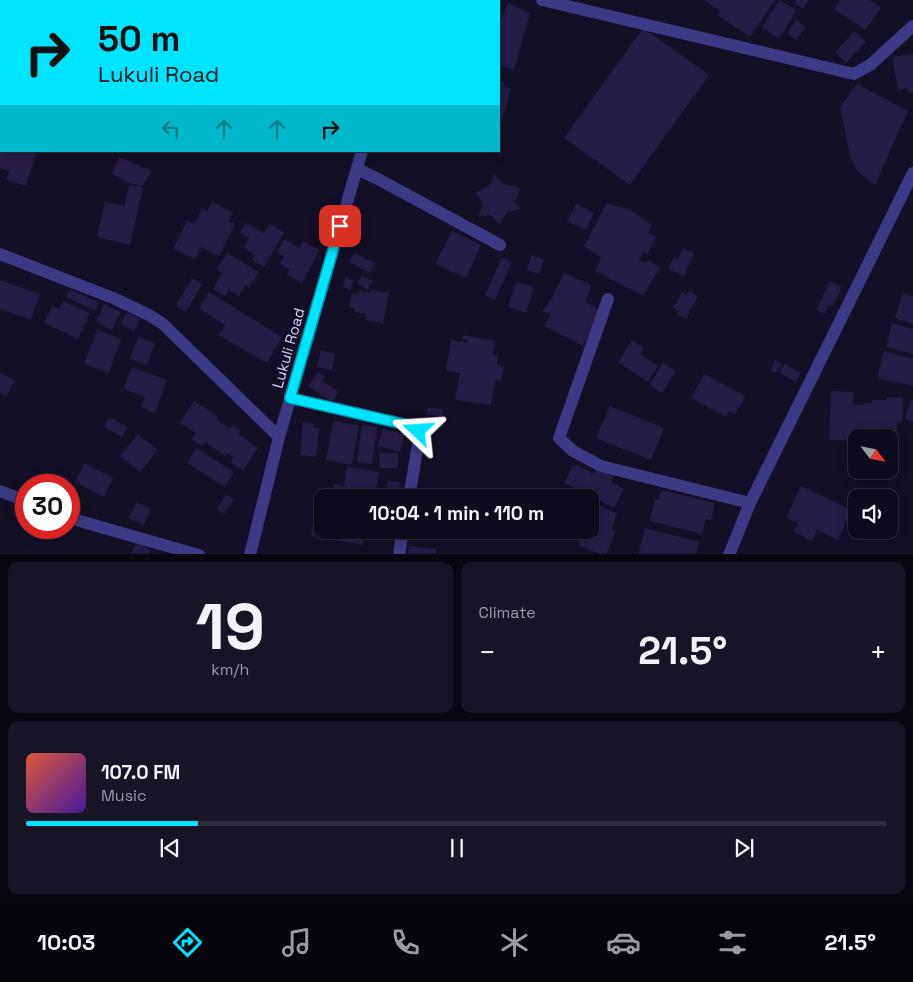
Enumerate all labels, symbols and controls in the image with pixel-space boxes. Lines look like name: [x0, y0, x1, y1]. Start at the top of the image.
text: 50 m: [98, 17, 180, 61]
icon: right: [15, 20, 80, 85]
text: Lukuli Road: [98, 60, 219, 88]
icon: left: [157, 115, 185, 143]
icon: ahead: [210, 115, 238, 143]
icon: ahead: [263, 115, 291, 143]
icon: right: [316, 115, 344, 143]
pin: [319, 205, 361, 247]
icon: arrive: [326, 212, 354, 240]
street label: Lukuli Road: [267, 306, 309, 390]
position arrow: [391, 404, 443, 456]
north arrow: [848, 429, 898, 479]
map controls: [848, 429, 898, 539]
speed limit sign: 30: [15, 474, 80, 539]
button: sound: [848, 489, 898, 539]
text: 10:04 · 1 min · 110 m: [369, 501, 544, 526]
text: 19: [195, 585, 265, 668]
text: Climate: [479, 602, 536, 623]
text: 21.5°: [638, 627, 727, 675]
text: −: [479, 634, 496, 670]
text: +: [870, 634, 887, 670]
text: km/h: [211, 659, 249, 680]
text: 107.0 FM: [101, 760, 180, 785]
text: Music: [101, 785, 147, 806]
icon: previous: [156, 834, 184, 862]
icon: pause: [443, 834, 471, 862]
icon: next: [730, 834, 758, 862]
icon: directions: [170, 925, 205, 960]
icon: music: [279, 925, 314, 960]
icon: phone: [388, 925, 423, 960]
icon: climate: [497, 925, 532, 960]
icon: car: [606, 925, 641, 960]
icon: filters: [715, 925, 750, 960]
text: 10:03: [37, 928, 95, 956]
text: 21.5°: [824, 928, 876, 956]

